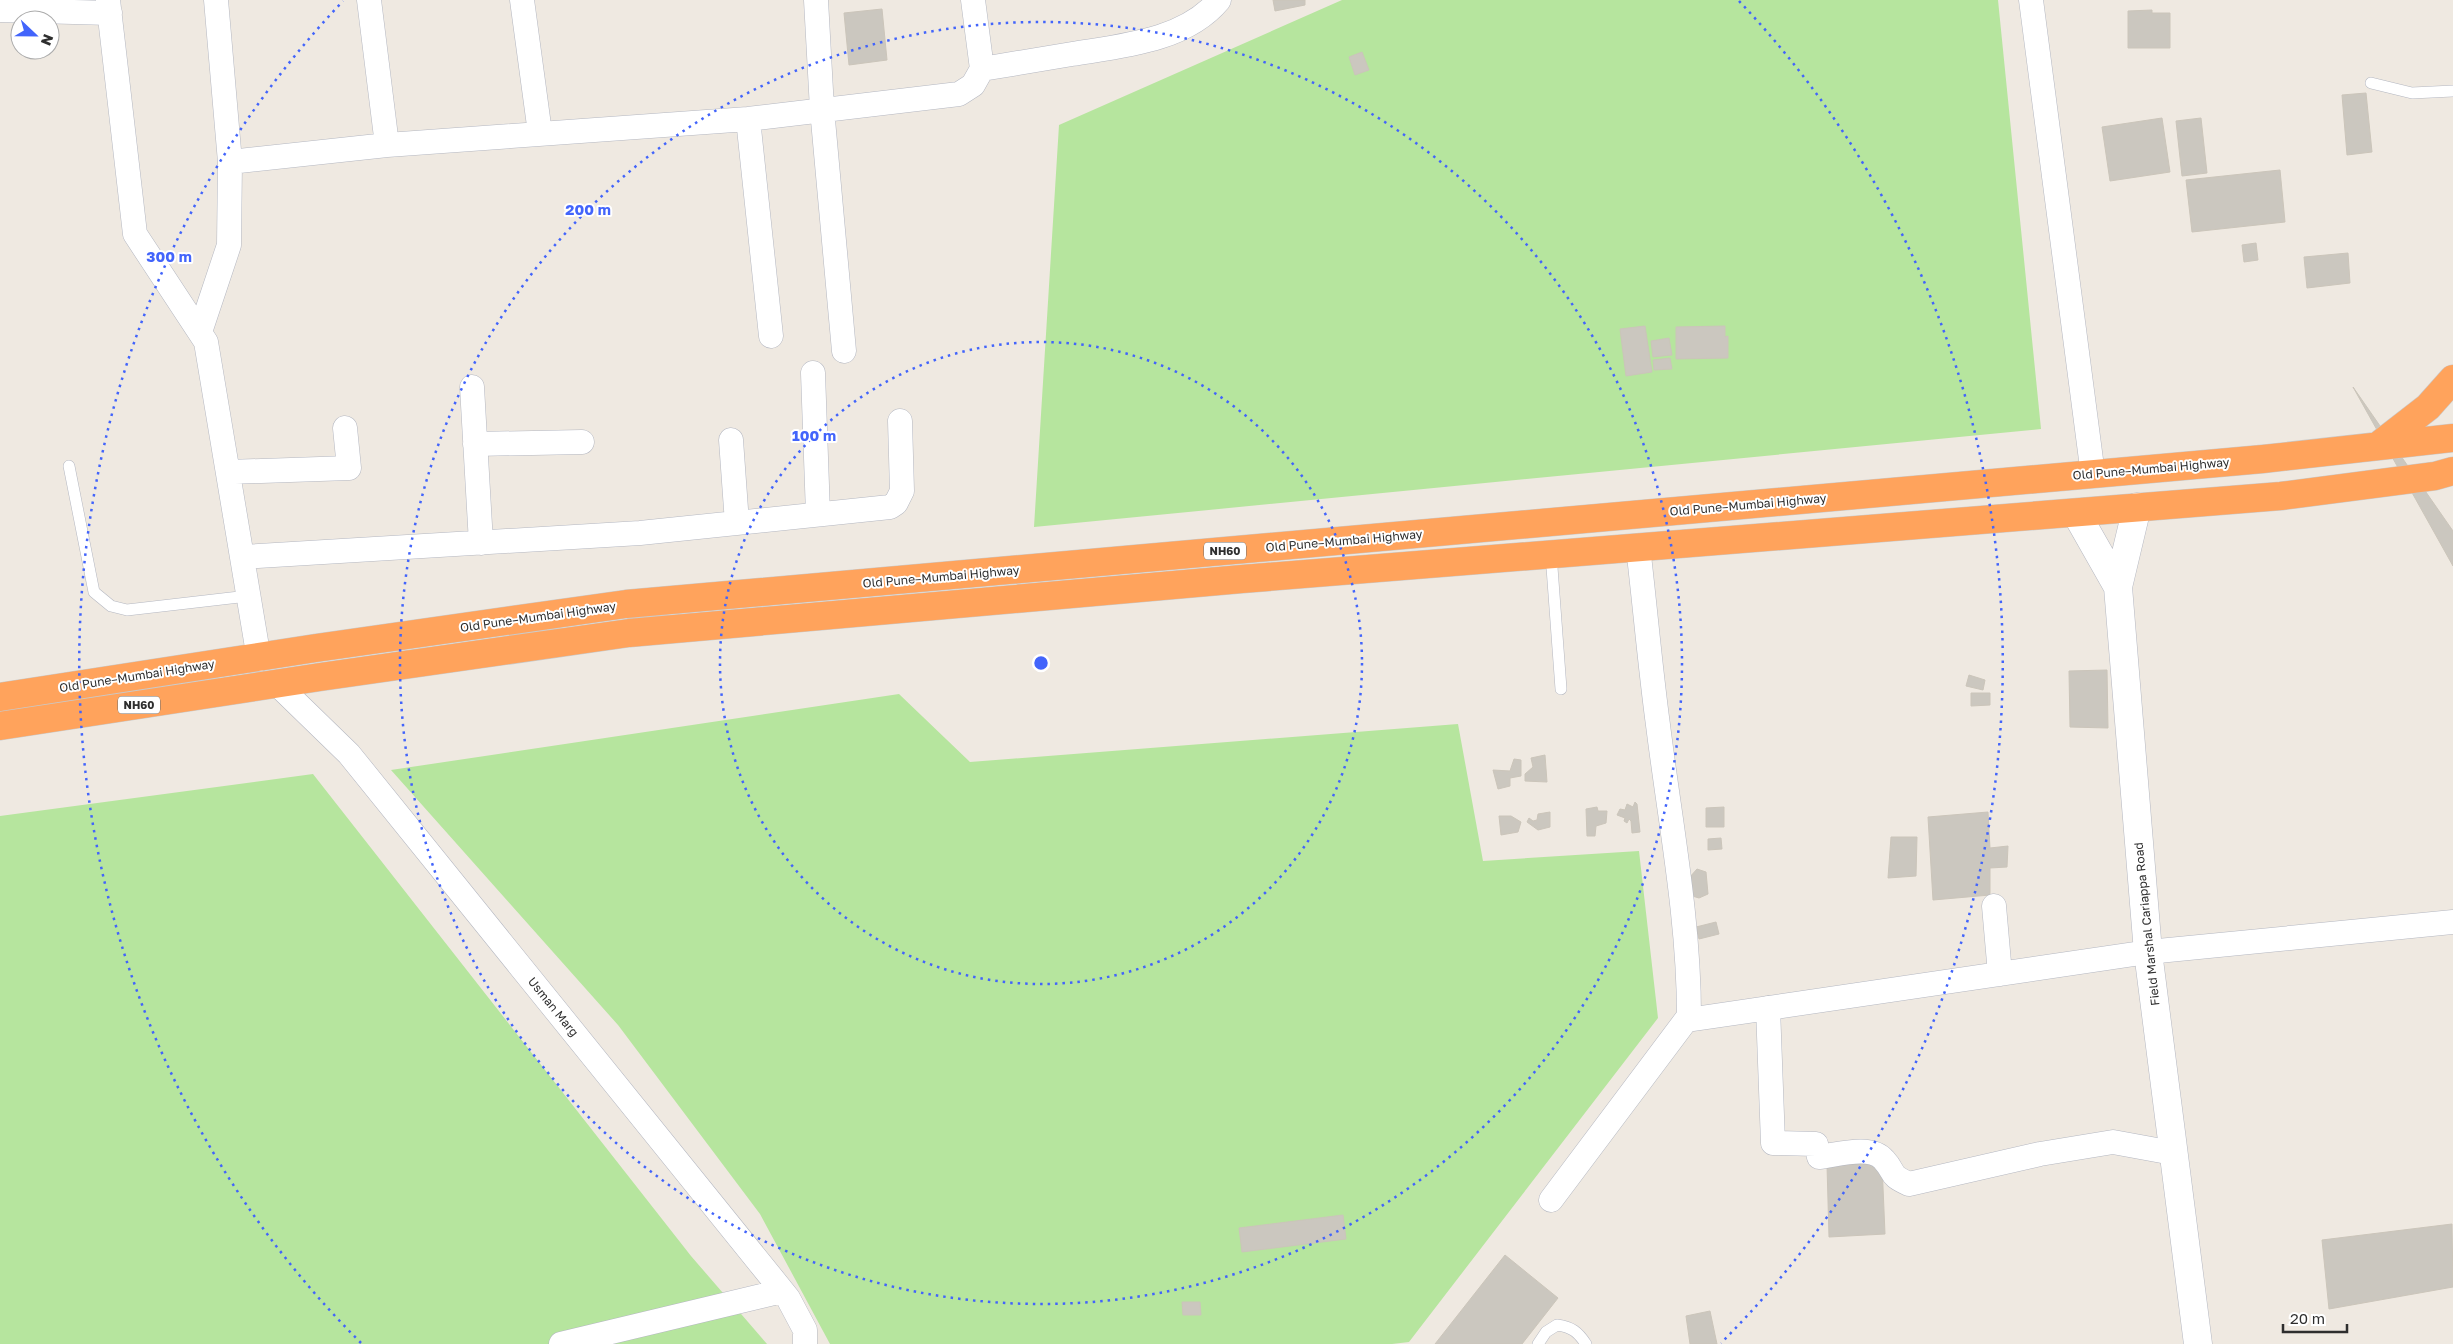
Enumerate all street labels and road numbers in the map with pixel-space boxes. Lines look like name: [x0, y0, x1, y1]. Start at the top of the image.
street label: Old Pune–Mumbai Highway: [2072, 454, 2230, 483]
street label: Old Pune–Mumbai Highway: [1669, 490, 1827, 519]
street label: Old Pune–Mumbai Highway: [1265, 526, 1423, 555]
road number: NH60: [1204, 542, 1246, 560]
street label: Old Pune–Mumbai Highway: [862, 562, 1020, 591]
street label: Old Pune–Mumbai Highway: [459, 598, 617, 635]
street label: Old Pune–Mumbai Highway: [58, 656, 216, 695]
road number: NH60: [118, 696, 160, 714]
street label: Field Marshal Cariappa Road: [2130, 842, 2163, 1006]
street label: Usman Marg: [525, 974, 582, 1039]

